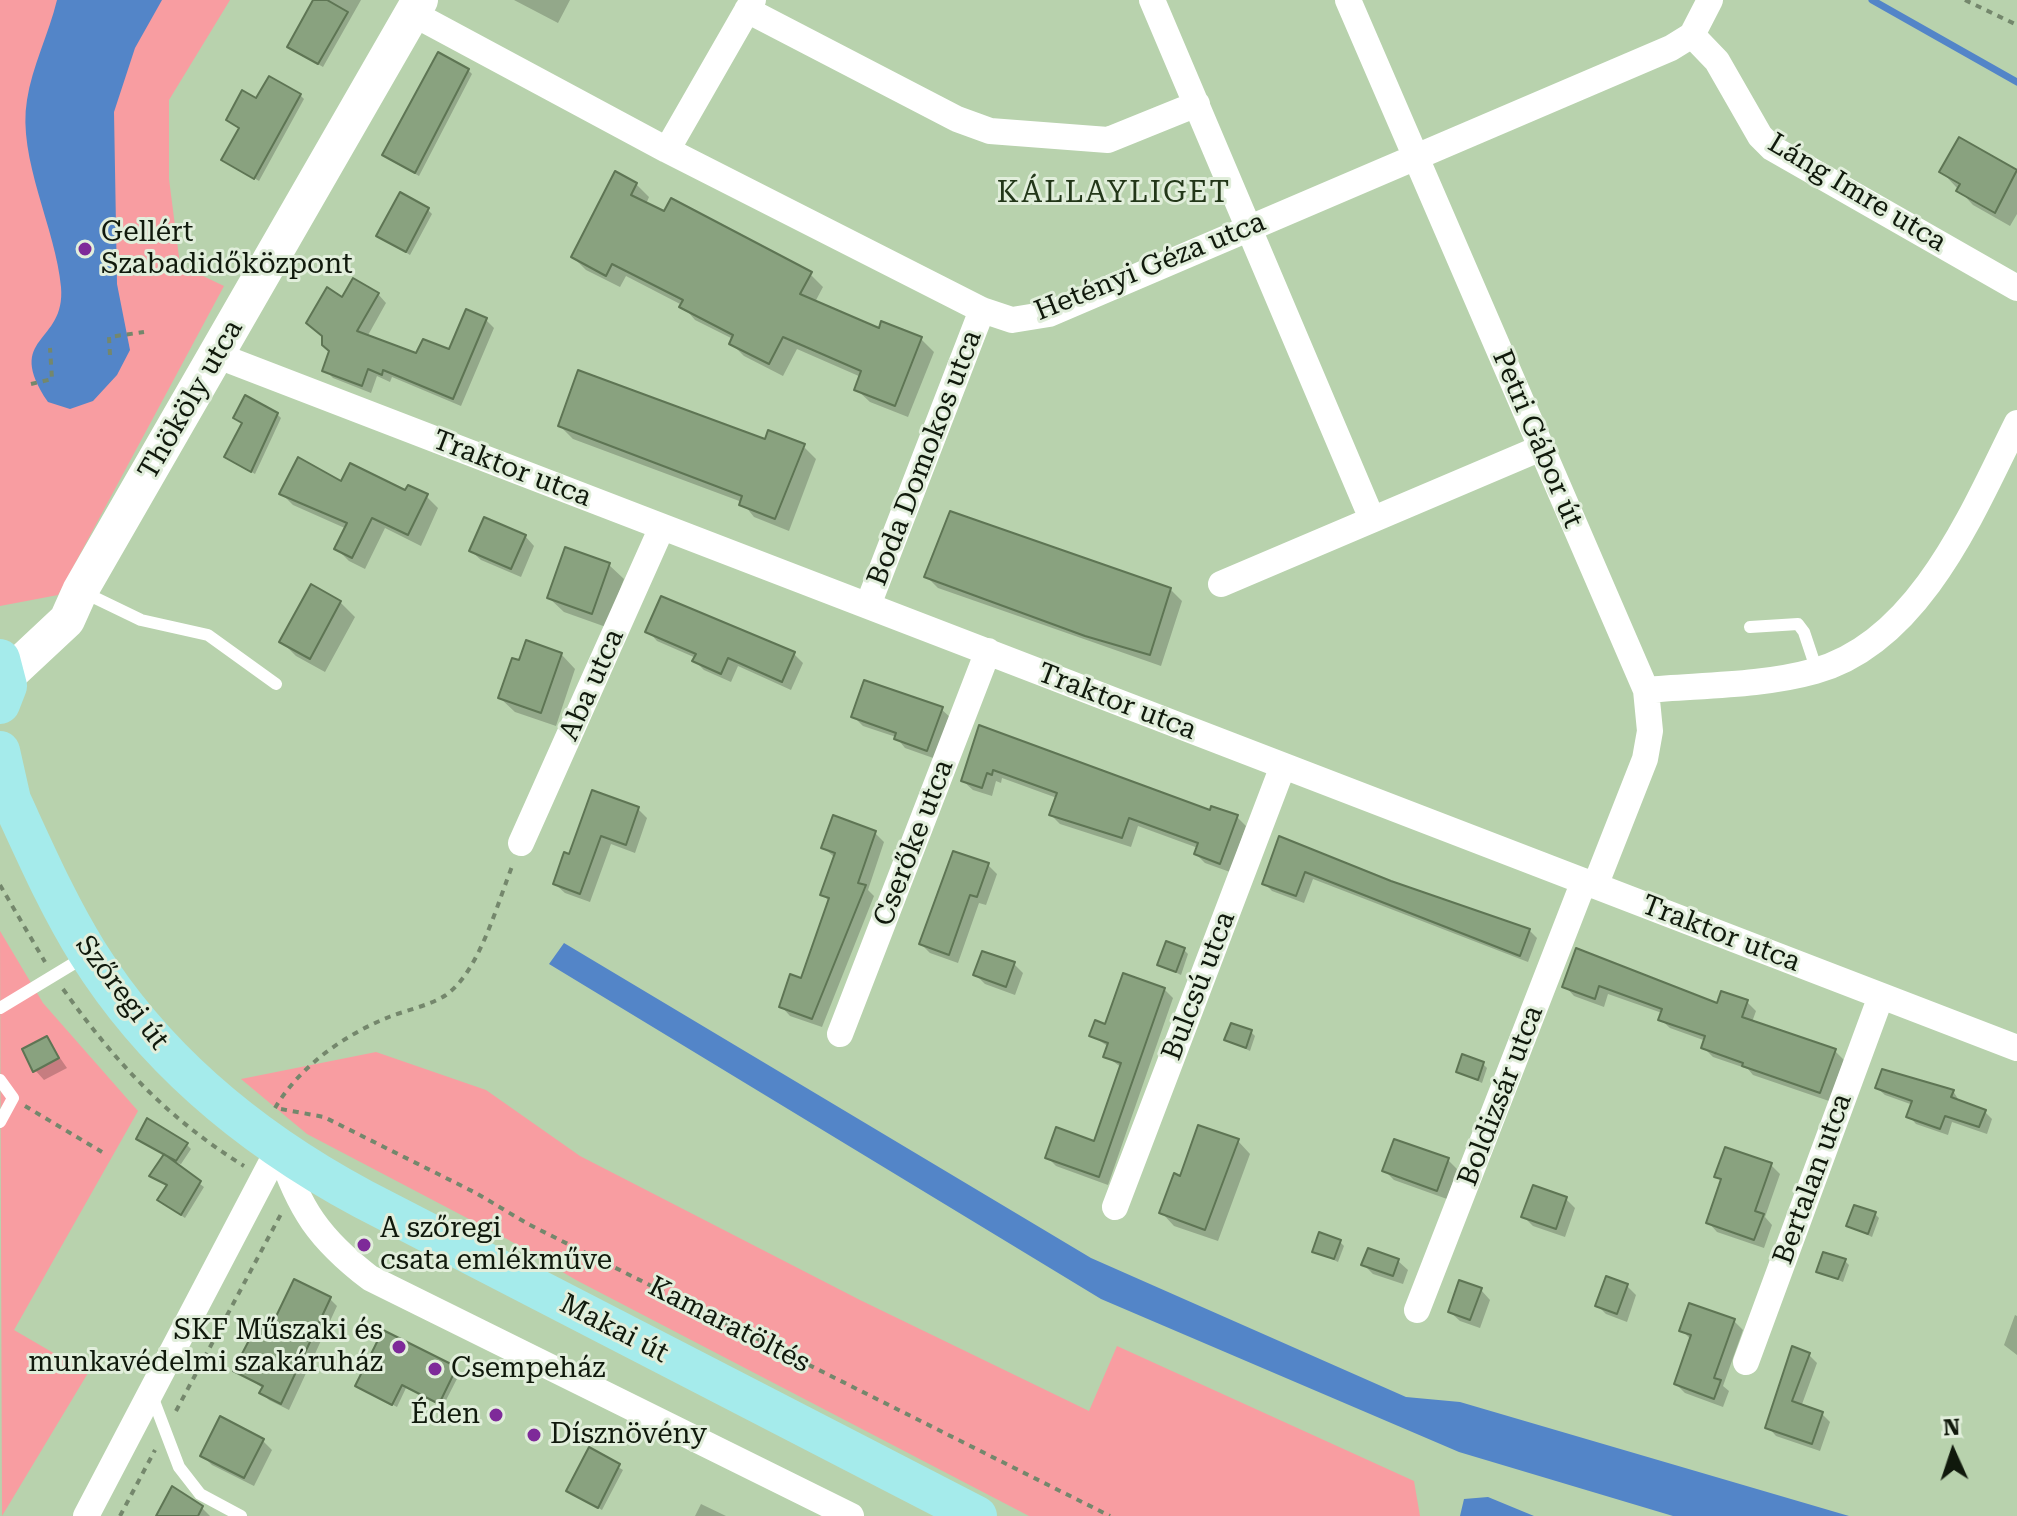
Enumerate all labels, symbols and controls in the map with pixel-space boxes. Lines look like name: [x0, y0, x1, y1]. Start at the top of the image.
street label: Láng Imre utca: [1762, 127, 1952, 259]
district label: KÁLLAYLIGET: [997, 175, 1231, 211]
street label: Hetényi Géza utca: [1030, 205, 1270, 329]
place label: Gellért Szabadidőközpont: [101, 216, 353, 282]
marker: Gellért Szabadidőközpont: [76, 240, 94, 258]
street label: Thököly utca: [132, 314, 250, 486]
street label: Boda Domokos utca: [861, 326, 989, 590]
street label: Petri Gábor út: [1484, 345, 1590, 533]
street label: Traktor utca: [428, 423, 596, 515]
street label: Aba utca: [553, 624, 631, 746]
street label: Traktor utca: [1033, 656, 1201, 748]
street label: Cserőke utca: [867, 755, 961, 931]
street label: Traktor utca: [1637, 888, 1805, 980]
street label: Bulcsú utca: [1155, 907, 1243, 1065]
street label: Szőregi út: [68, 929, 176, 1057]
street label: Boldizsár utca: [1451, 1001, 1551, 1191]
street label: Bertalan utca: [1767, 1089, 1859, 1269]
place label: A szőregi csata emlékműve: [380, 1212, 612, 1278]
marker: A szőregi csata emlékműve: [355, 1236, 373, 1254]
street label: Kamaratöltés: [643, 1270, 815, 1380]
street label: Makai út: [554, 1287, 674, 1371]
place label: SKF Műszaki és munkavédelmi szakáruház: [28, 1314, 383, 1380]
marker: SKF Műszaki és munkavédelmi szakáruház: [390, 1338, 408, 1356]
place label: Csempeház: [451, 1352, 605, 1386]
marker: Csempeház: [426, 1360, 444, 1378]
place label: Éden: [411, 1398, 480, 1432]
marker: Éden: [487, 1406, 505, 1424]
north arrow: [1913, 1412, 1993, 1492]
text: N: [1943, 1415, 1961, 1440]
place label: Dísznövény: [550, 1418, 707, 1452]
marker: Dísznövény: [525, 1426, 543, 1444]

